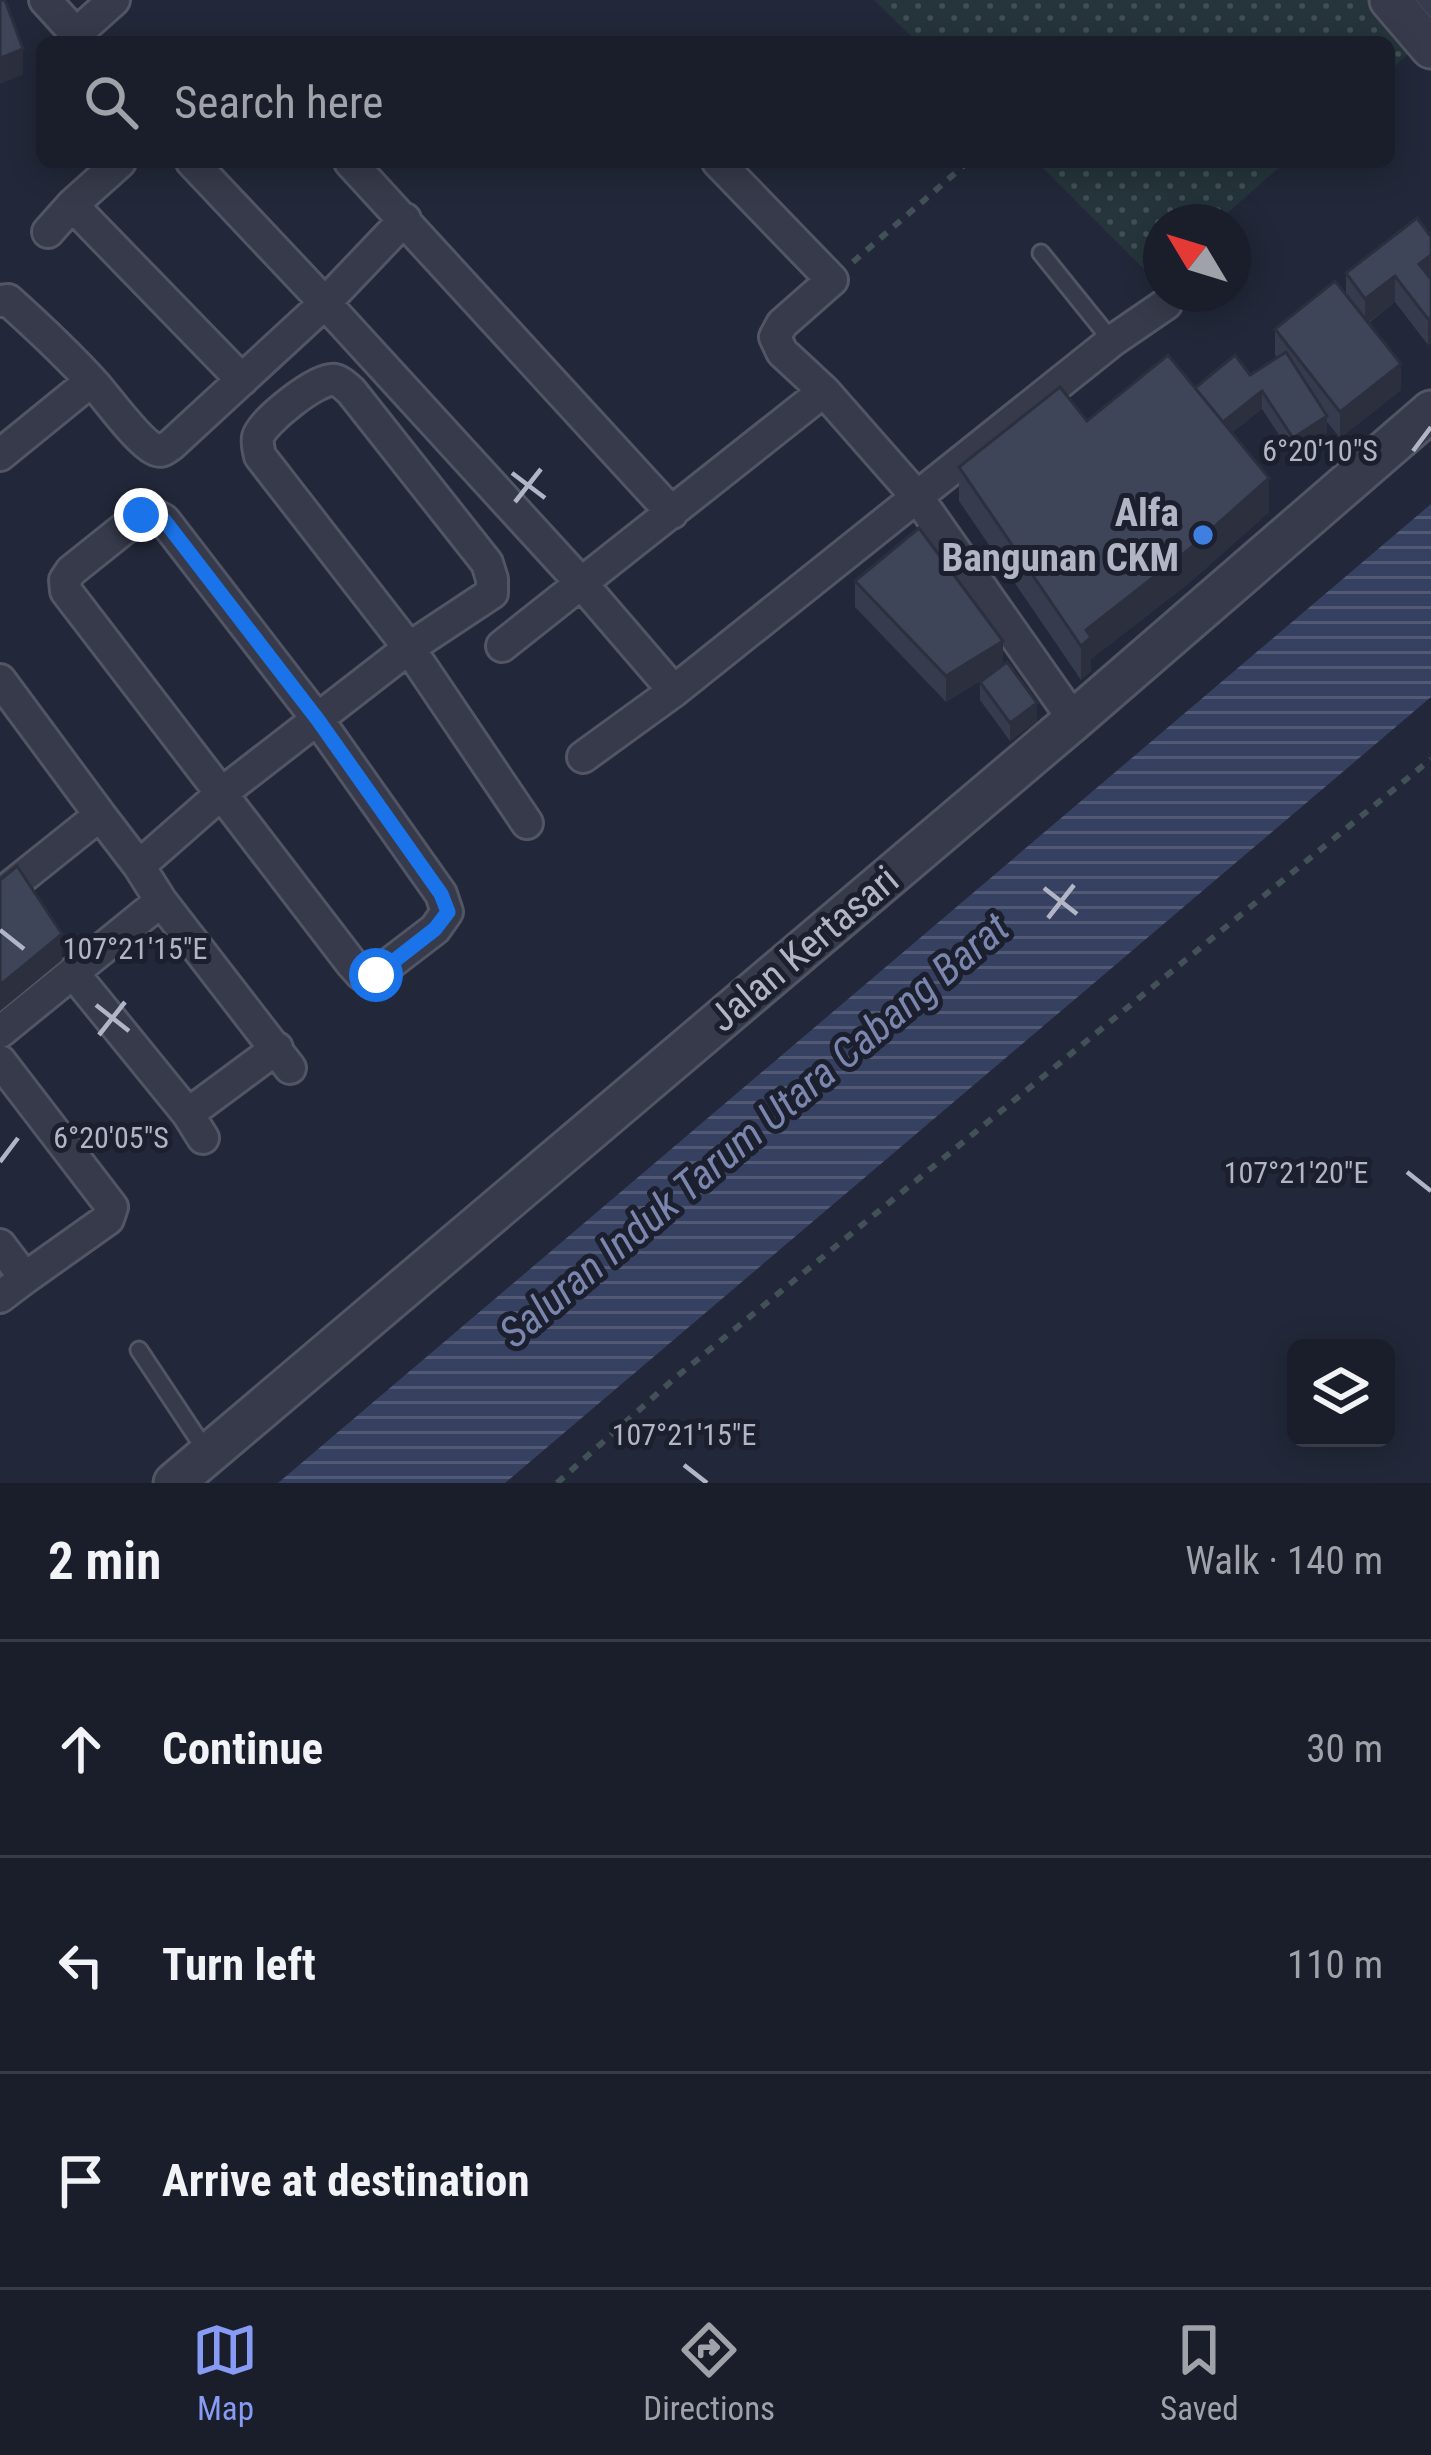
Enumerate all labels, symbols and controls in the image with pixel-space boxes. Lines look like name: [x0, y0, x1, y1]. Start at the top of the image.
search box: [36, 36, 1395, 168]
icon: search: [78, 69, 144, 135]
text: Search here: [174, 76, 383, 129]
north arrow: [1143, 204, 1251, 312]
text: 6°20'10"S: [1262, 433, 1378, 468]
route end: [114, 488, 168, 542]
place label: Alfa Bangunan CKM: [942, 490, 1179, 581]
marker: Alfa Bangunan CKM: [1190, 522, 1216, 548]
street label: Jalan Kertasari: [700, 857, 908, 1041]
water label: Saluran Induk Tarum Utara Cabang Barat: [490, 902, 1019, 1357]
text: 107°21'15"E: [63, 931, 207, 966]
route start: [349, 948, 403, 1002]
text: 6°20'05"S: [53, 1120, 169, 1155]
text: 107°21'20"E: [1224, 1155, 1368, 1190]
map controls: [1287, 1339, 1395, 1447]
button: layers: [1287, 1339, 1395, 1447]
text: 107°21'15"E: [612, 1417, 756, 1452]
text: 2 min: [48, 1532, 161, 1591]
text: Walk · 140 m: [1185, 1538, 1383, 1584]
icon: ahead: [48, 1716, 114, 1782]
text: Continue: [162, 1722, 323, 1775]
text: 30 m: [1306, 1726, 1383, 1772]
icon: left: [48, 1932, 114, 1998]
text: Turn left: [162, 1938, 316, 1991]
text: 110 m: [1287, 1942, 1383, 1988]
icon: arrive: [48, 2148, 114, 2214]
text: Arrive at destination: [162, 2154, 530, 2207]
tab: Map: [192, 2317, 258, 2428]
tab: Directions: [643, 2317, 775, 2428]
tab: Saved: [1160, 2317, 1239, 2428]

